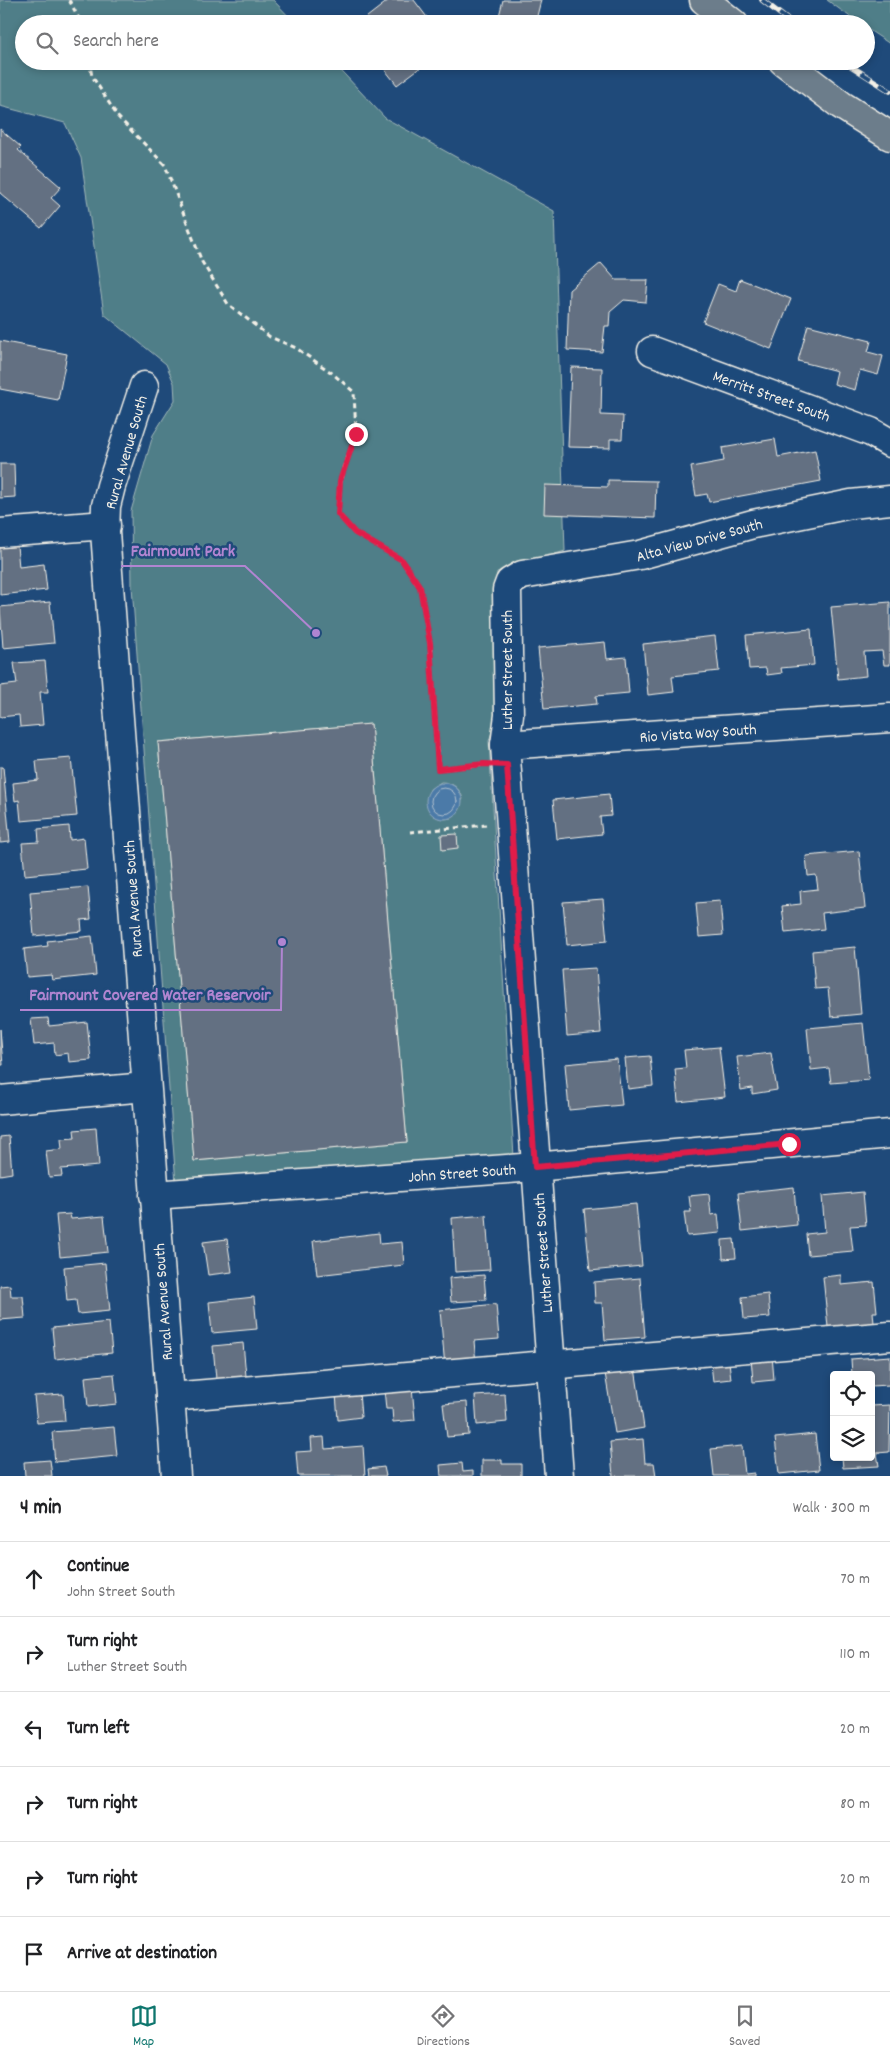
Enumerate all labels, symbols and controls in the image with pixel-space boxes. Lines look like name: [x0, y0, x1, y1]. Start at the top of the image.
search box: [15, 15, 875, 70]
icon: search: [33, 29, 61, 57]
text: Search here: [73, 29, 159, 56]
street label: Merritt Street South: [709, 365, 833, 429]
street label: Rural Avenue South: [100, 393, 155, 512]
route end: [345, 423, 368, 446]
street label: Alta View Drive South: [634, 513, 765, 569]
callout: Fairmount Park: [121, 533, 245, 566]
text: Fairmount Park: [131, 540, 236, 565]
street label: Luther Street South: [497, 610, 520, 730]
street label: Rio Vista Way South: [639, 719, 757, 750]
street label: Rural Avenue South: [119, 839, 150, 958]
callout: Fairmount Covered Water Reservoir: [20, 977, 281, 1010]
text: Fairmount Covered Water Reservoir: [29, 984, 271, 1009]
route start: [778, 1133, 801, 1156]
street label: John Street South: [407, 1159, 517, 1190]
street label: Luther Street South: [529, 1192, 560, 1314]
street label: Rural Avenue South: [149, 1242, 180, 1361]
map controls: [830, 1371, 875, 1461]
button: locate: [830, 1371, 875, 1416]
button: layers: [830, 1416, 875, 1461]
text: 4 min: [20, 1494, 62, 1524]
text: Walk · 300 m: [793, 1497, 870, 1520]
text: Continue: [67, 1554, 129, 1581]
icon: ahead: [20, 1565, 48, 1593]
text: 70 m: [840, 1568, 870, 1591]
text: John Street South: [67, 1581, 175, 1604]
text: Turn right: [67, 1629, 138, 1656]
icon: right: [20, 1640, 48, 1668]
text: 110 m: [840, 1643, 870, 1666]
text: Luther Street South: [67, 1656, 187, 1679]
icon: left: [20, 1715, 48, 1743]
text: Turn left: [67, 1716, 130, 1743]
text: 20 m: [840, 1718, 870, 1741]
icon: right: [20, 1790, 48, 1818]
text: Turn right: [67, 1791, 138, 1818]
text: 80 m: [840, 1793, 870, 1816]
icon: right: [20, 1865, 48, 1893]
text: Turn right: [67, 1866, 138, 1893]
text: 20 m: [840, 1868, 870, 1891]
icon: arrive: [20, 1940, 48, 1968]
text: Arrive at destination: [67, 1941, 217, 1968]
tab: Map: [130, 2002, 158, 2052]
tab: Directions: [417, 2002, 470, 2052]
tab: Saved: [729, 2002, 760, 2052]

